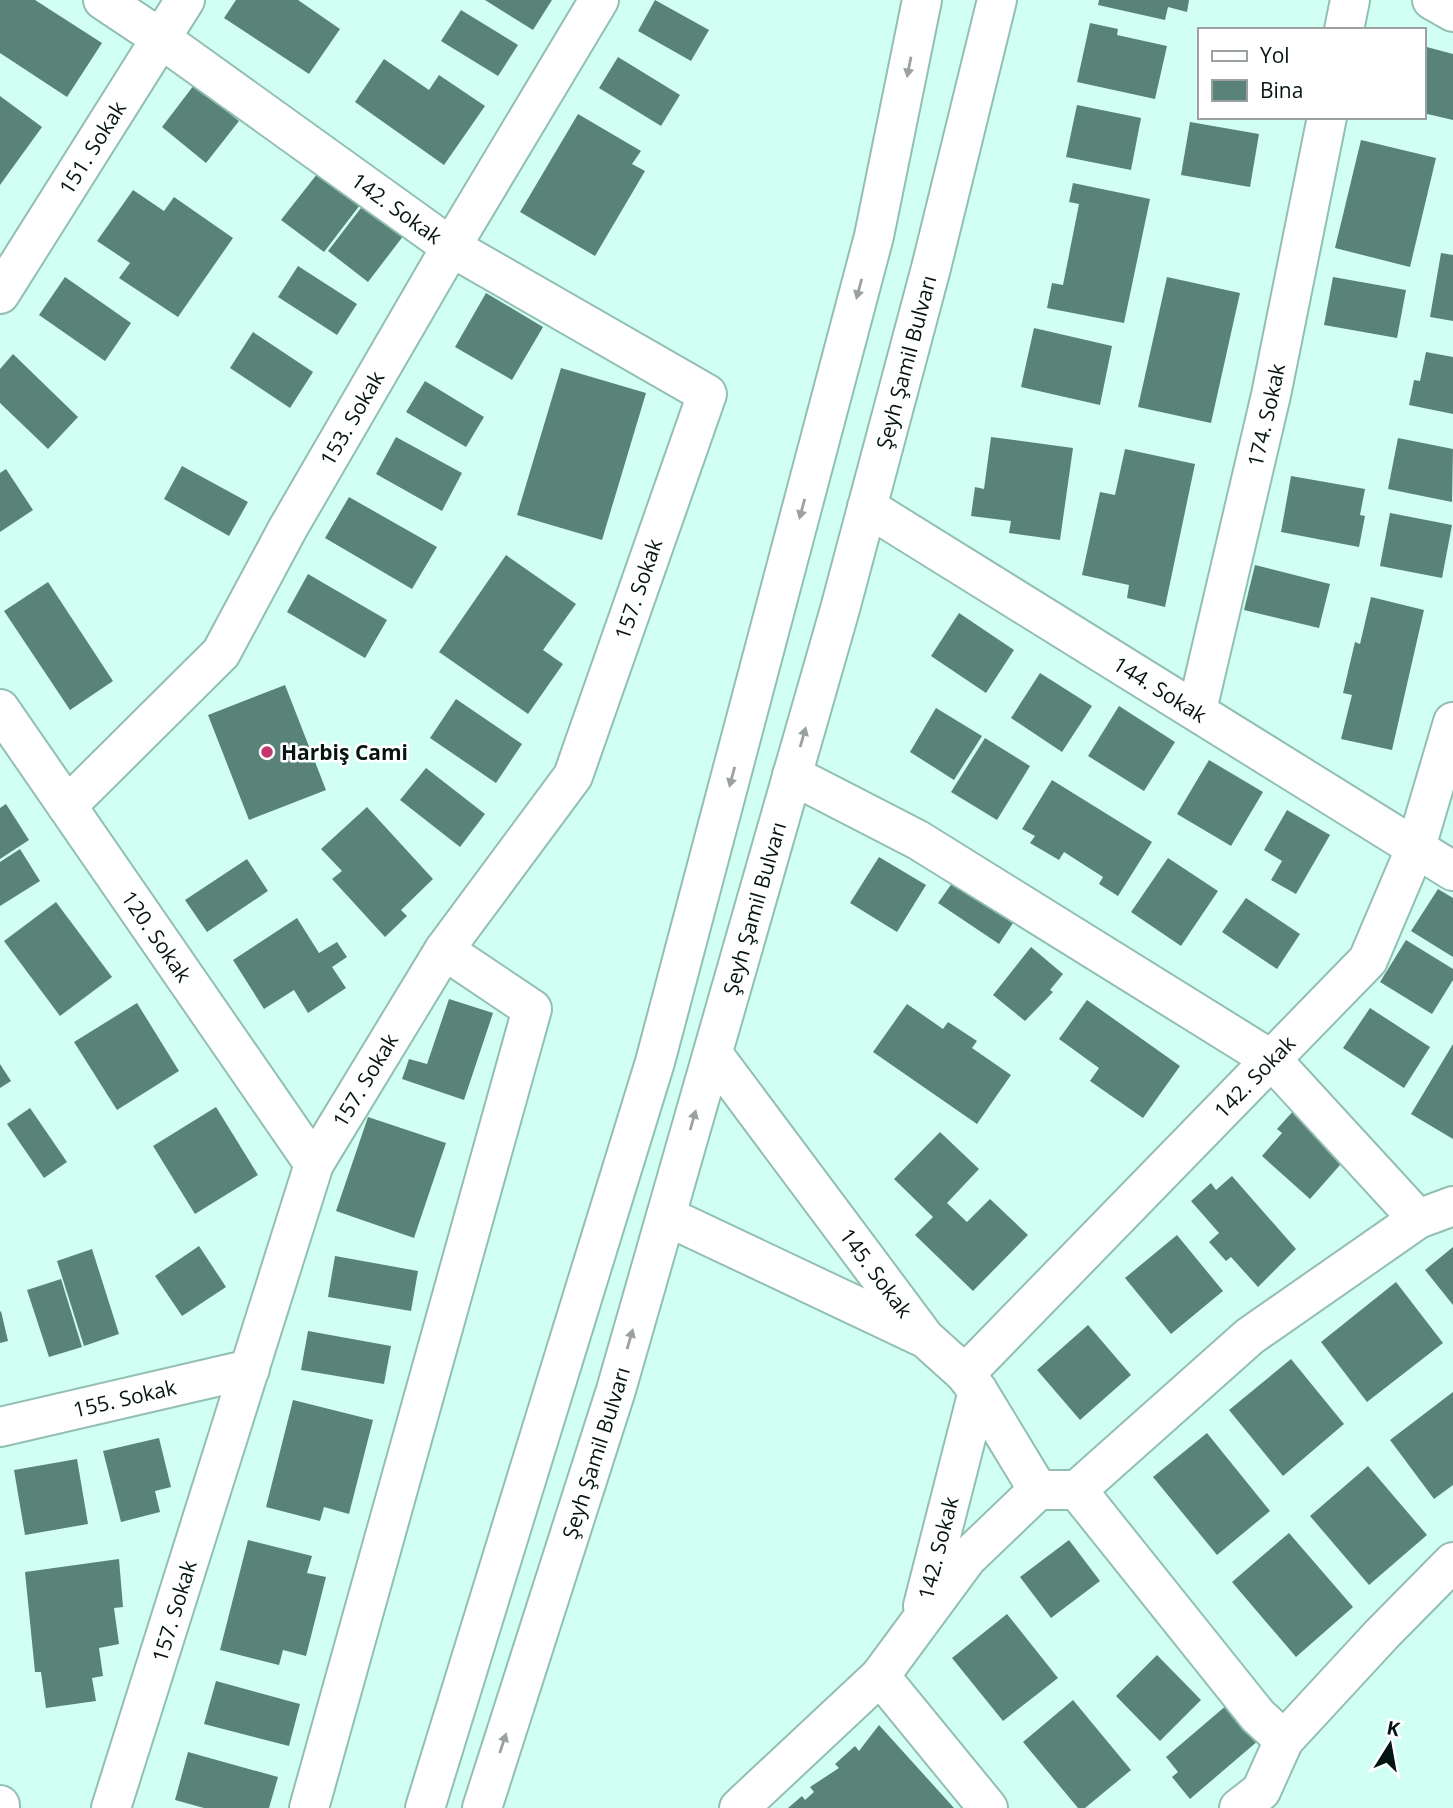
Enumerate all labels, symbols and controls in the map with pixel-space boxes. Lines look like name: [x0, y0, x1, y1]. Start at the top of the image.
legend: [1198, 28, 1425, 119]
text: Yol: [1260, 41, 1290, 69]
one-way arrow: [904, 56, 915, 78]
text: Bina: [1260, 76, 1303, 104]
street label: 151. Sokak: [52, 96, 132, 199]
street label: 142. Sokak: [346, 166, 448, 250]
street label: Şeyh Şamil Bulvarı: [869, 272, 942, 452]
one-way arrow: [854, 279, 864, 300]
street label: 174. Sokak: [1241, 361, 1291, 469]
street label: 153. Sokak: [313, 366, 390, 470]
one-way arrow: [796, 498, 807, 520]
street label: 157. Sokak: [608, 535, 668, 643]
street label: 144. Sokak: [1108, 649, 1212, 729]
one-way arrow: [798, 726, 809, 748]
place label: Harbiş Cami: [281, 738, 408, 766]
marker: Harbiş Cami: [259, 744, 275, 760]
one-way arrow: [726, 766, 737, 788]
street label: Şeyh Şamil Bulvarı: [716, 819, 792, 998]
street label: 120. Sokak: [115, 885, 198, 987]
street label: 157. Sokak: [326, 1028, 404, 1132]
street label: 142. Sokak: [1208, 1029, 1301, 1124]
one-way arrow: [689, 1110, 699, 1131]
street label: 145. Sokak: [834, 1222, 919, 1323]
one-way arrow: [626, 1328, 636, 1349]
street label: Şeyh Şamil Bulvarı: [555, 1364, 636, 1542]
street label: 155. Sokak: [70, 1373, 179, 1424]
street label: 142. Sokak: [911, 1494, 964, 1602]
street label: 157. Sokak: [145, 1557, 203, 1665]
north arrow: [1355, 1710, 1425, 1780]
text: K: [1385, 1714, 1402, 1742]
one-way arrow: [498, 1732, 509, 1753]

